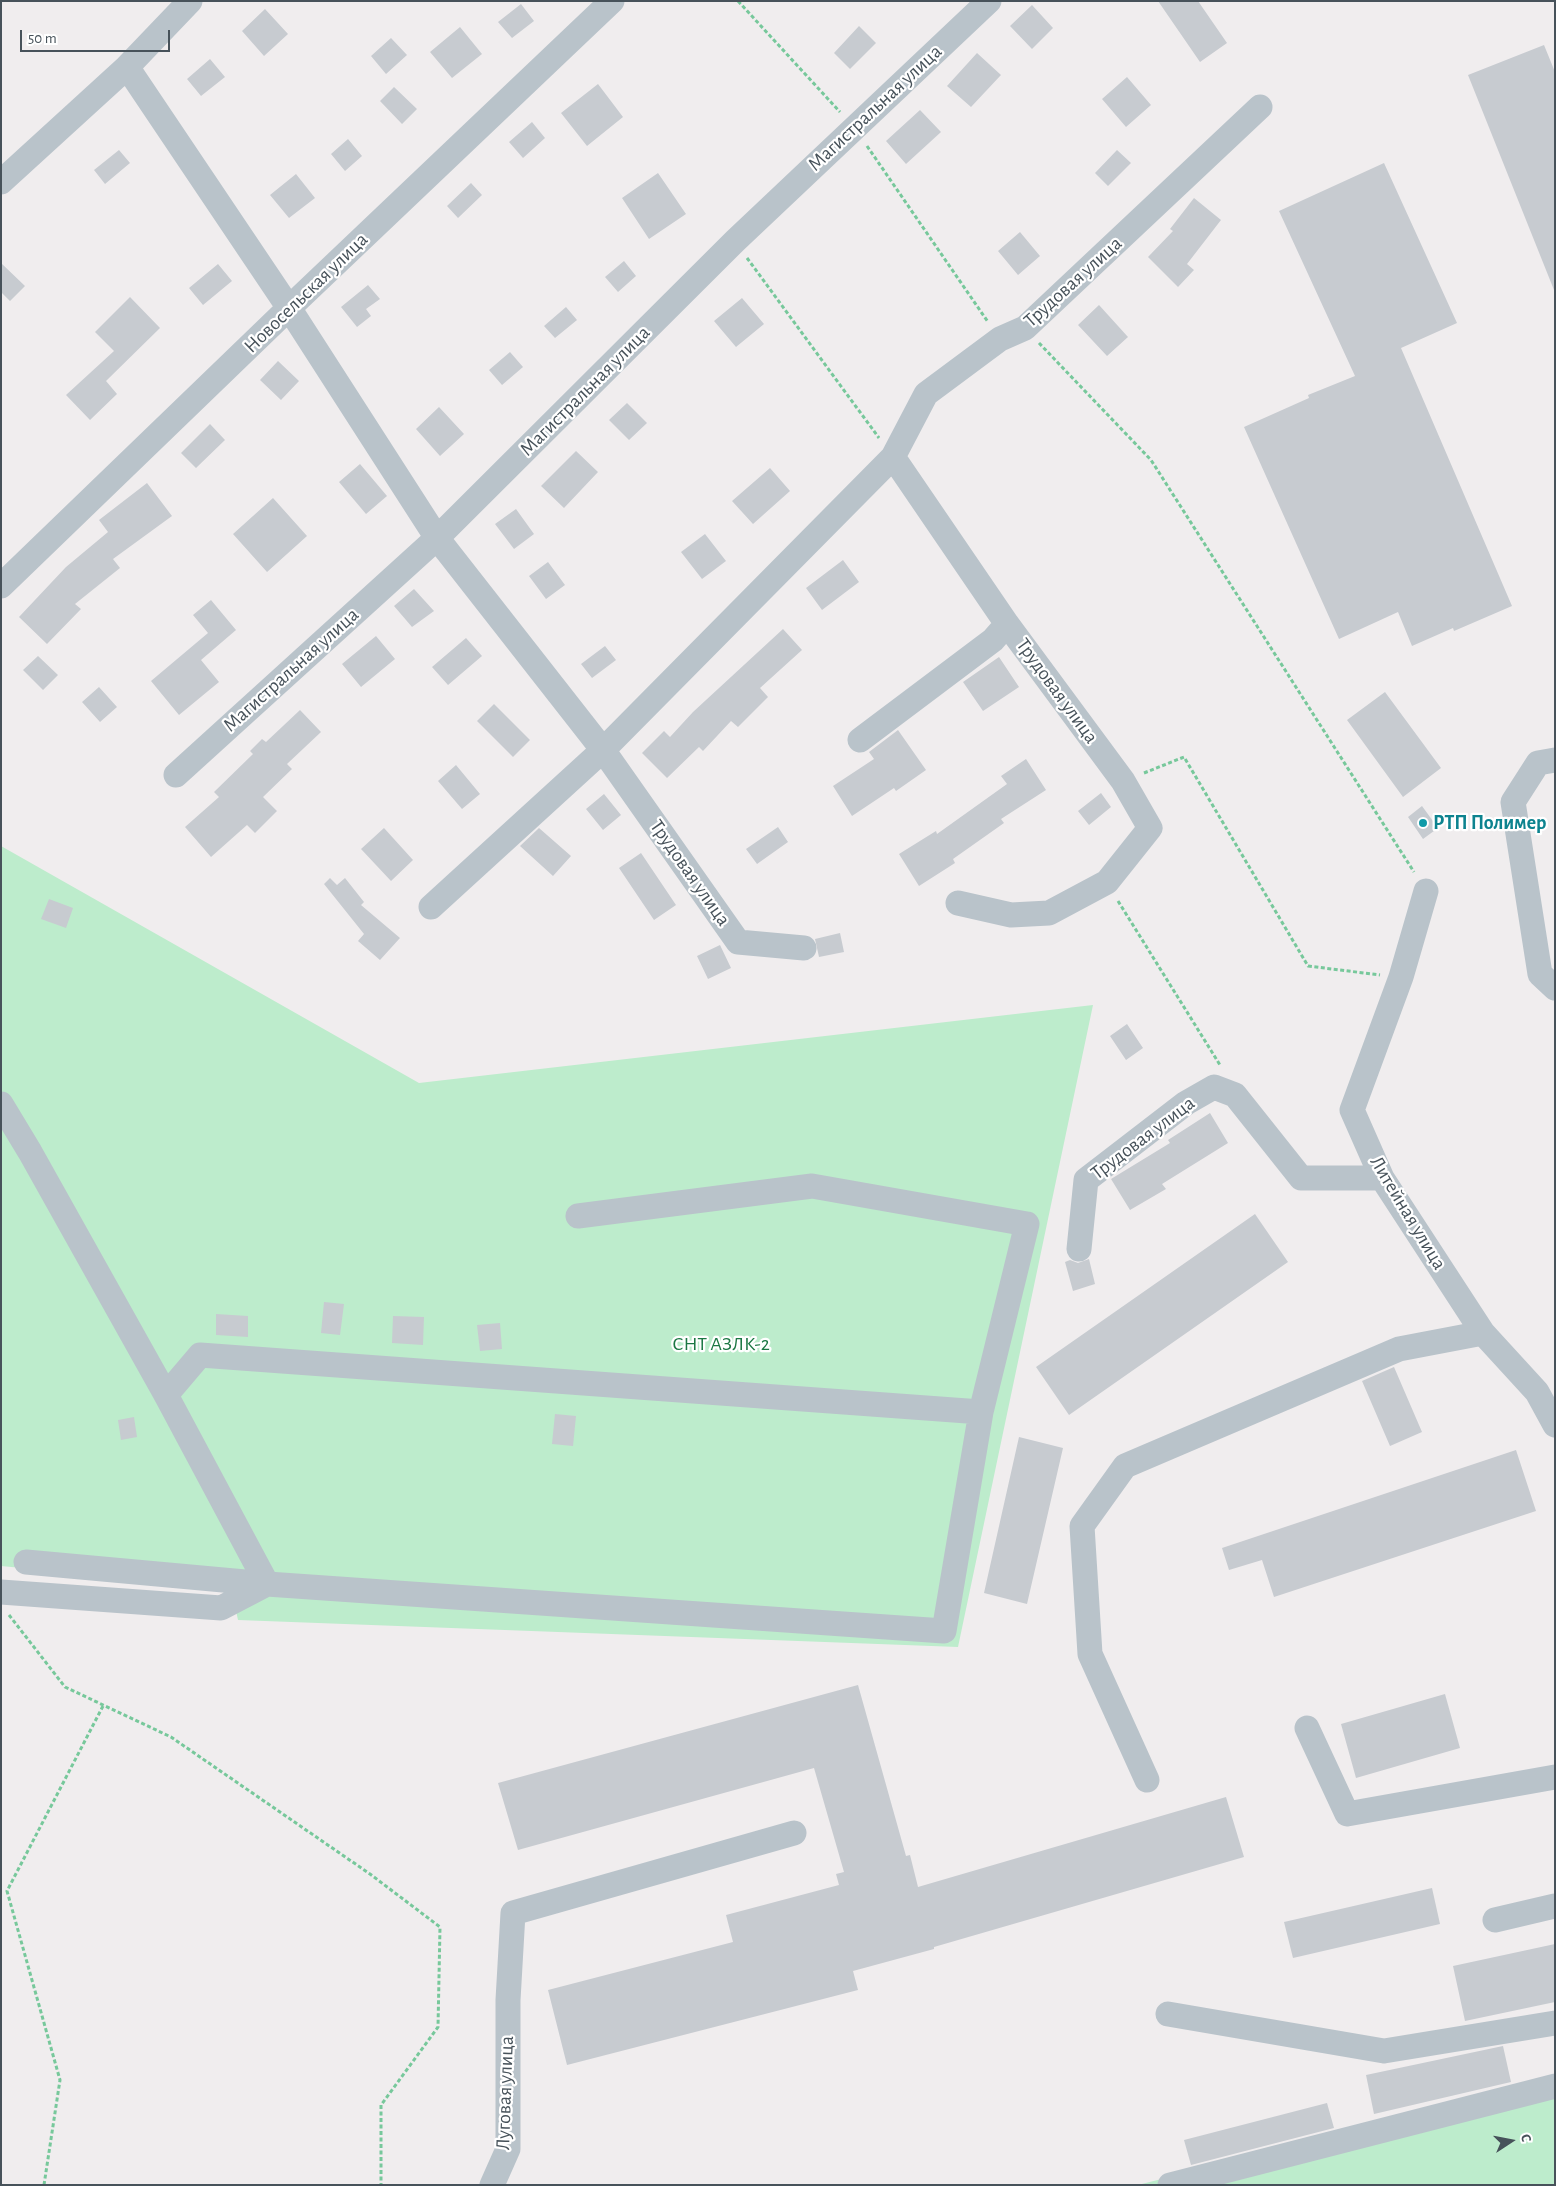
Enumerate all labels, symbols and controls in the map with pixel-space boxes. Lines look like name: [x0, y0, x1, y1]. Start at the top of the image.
scale bar: [22, 20, 172, 52]
text: 50 m: [28, 31, 57, 46]
street label: Магистральная улица: [803, 40, 947, 176]
street label: Новосельская улица: [239, 228, 373, 358]
street label: Трудовая улица: [1019, 232, 1127, 332]
street label: Магистральная улица: [515, 321, 655, 461]
street label: Магистральная улица: [218, 603, 364, 737]
street label: Трудовая улица: [1011, 634, 1103, 748]
place label: РТП Полимер: [1433, 811, 1546, 835]
street label: Трудовая улица: [645, 815, 735, 931]
marker: РТП Полимер: [1417, 817, 1429, 829]
street label: Трудовая улица: [1086, 1091, 1200, 1185]
street label: Литейная улица: [1365, 1152, 1451, 1274]
park label: СНТ АЗЛК-2: [672, 1332, 770, 1356]
street label: Луговая улица: [491, 2035, 519, 2151]
north arrow: [1486, 2116, 1536, 2166]
text: С: [1518, 2133, 1533, 2143]

